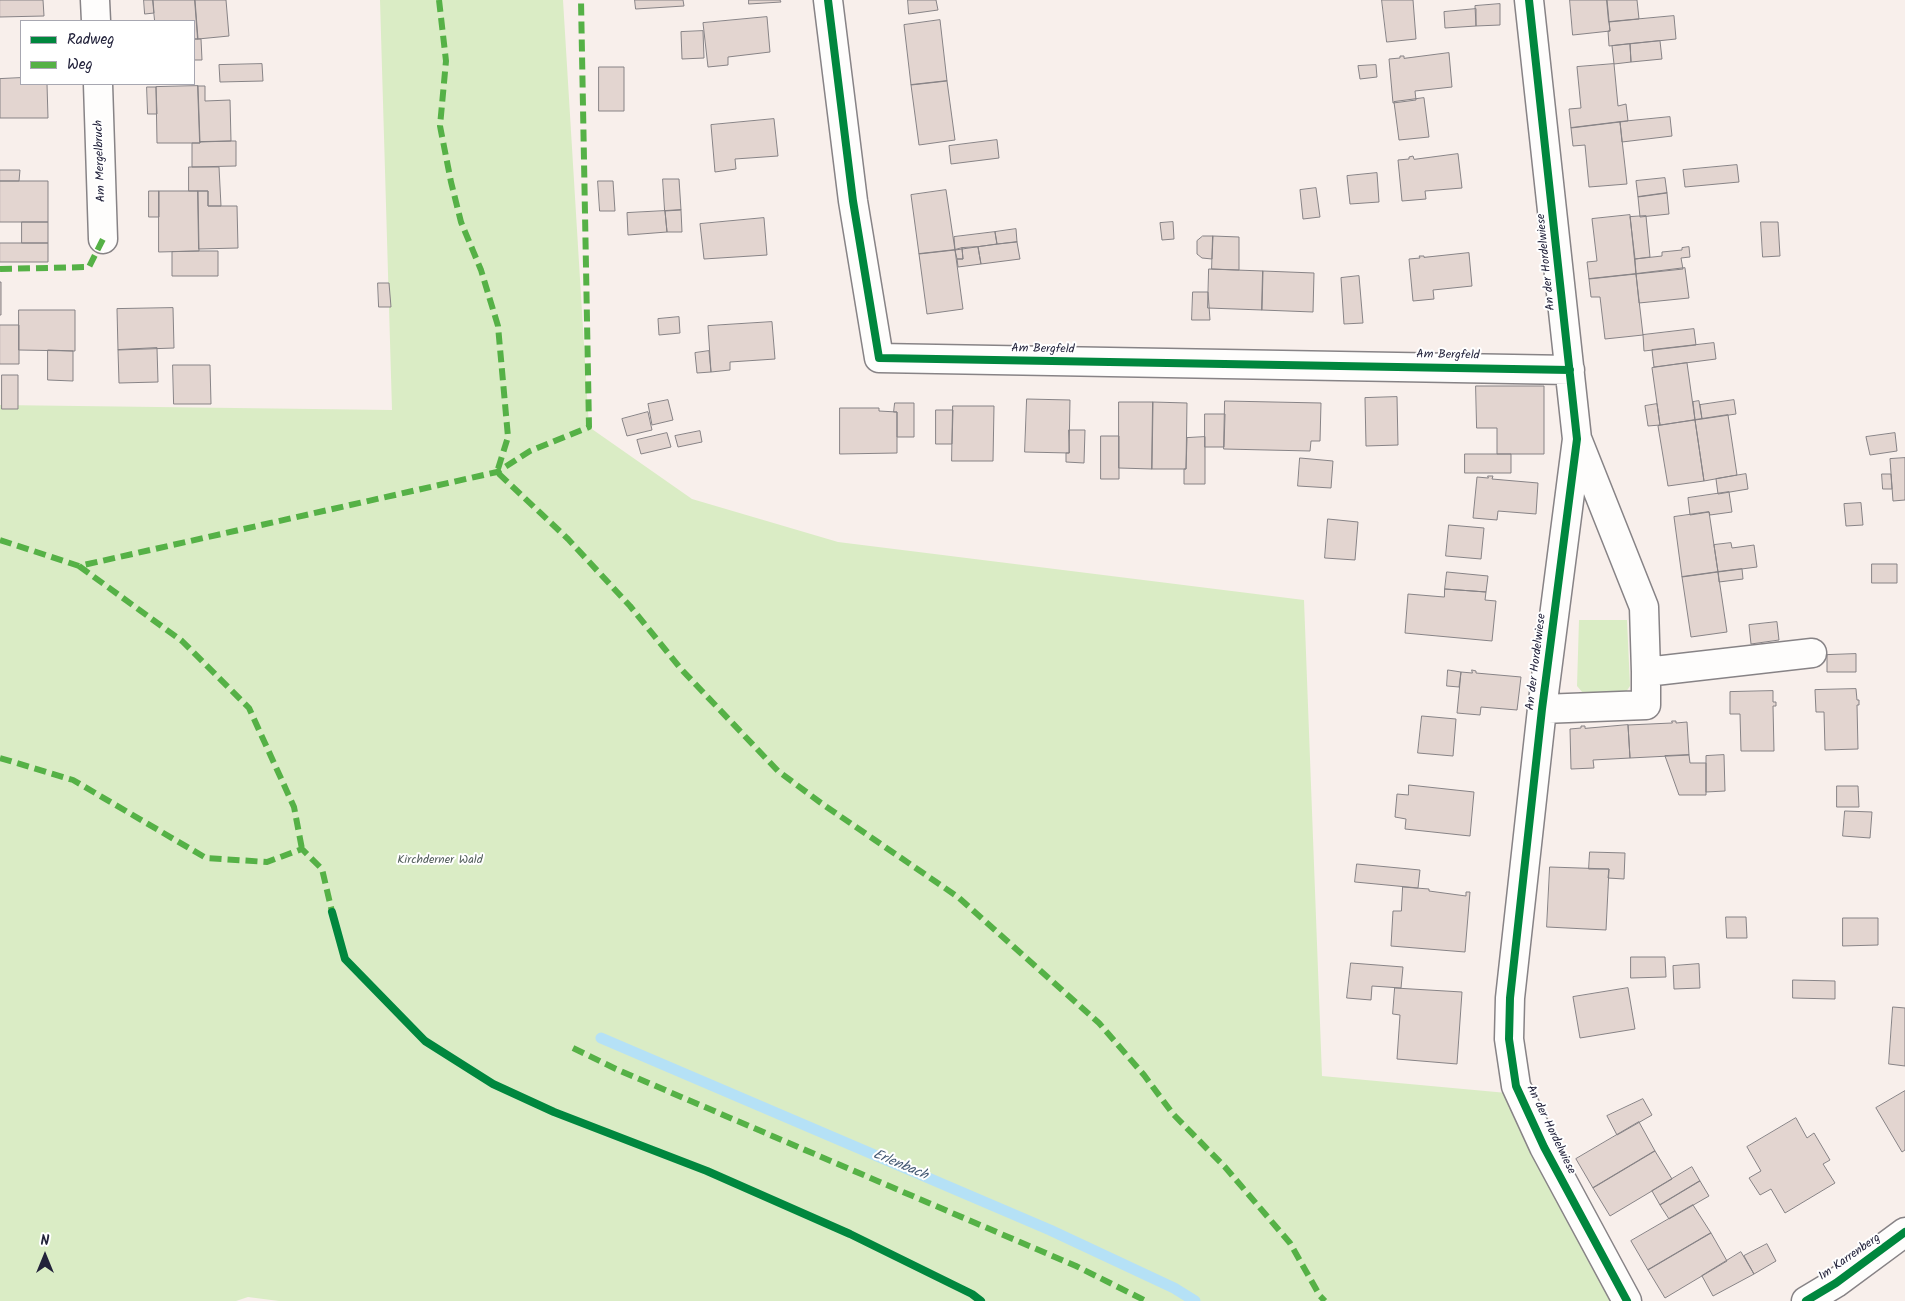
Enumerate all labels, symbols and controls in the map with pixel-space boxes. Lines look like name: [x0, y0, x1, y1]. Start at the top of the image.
legend: [20, 20, 195, 85]
text: Radweg: [67, 28, 114, 52]
text: Weg: [67, 53, 93, 77]
street label: Am Mergelbruch: [92, 120, 110, 202]
street label: An der Hordelwiese: [1535, 213, 1559, 311]
street label: Am Bergfeld: [1011, 342, 1075, 358]
street label: Am Bergfeld: [1416, 348, 1480, 364]
street label: An der Hordelwiese: [1524, 613, 1550, 711]
park label: Kirchderner Wald: [397, 854, 483, 868]
street label: An der Hordelwiese: [1522, 1083, 1578, 1177]
water label: Erlenbach: [870, 1147, 930, 1185]
text: N: [41, 1230, 49, 1252]
north arrow: [20, 1231, 70, 1281]
street label: Im Karrenberg: [1816, 1231, 1884, 1285]

